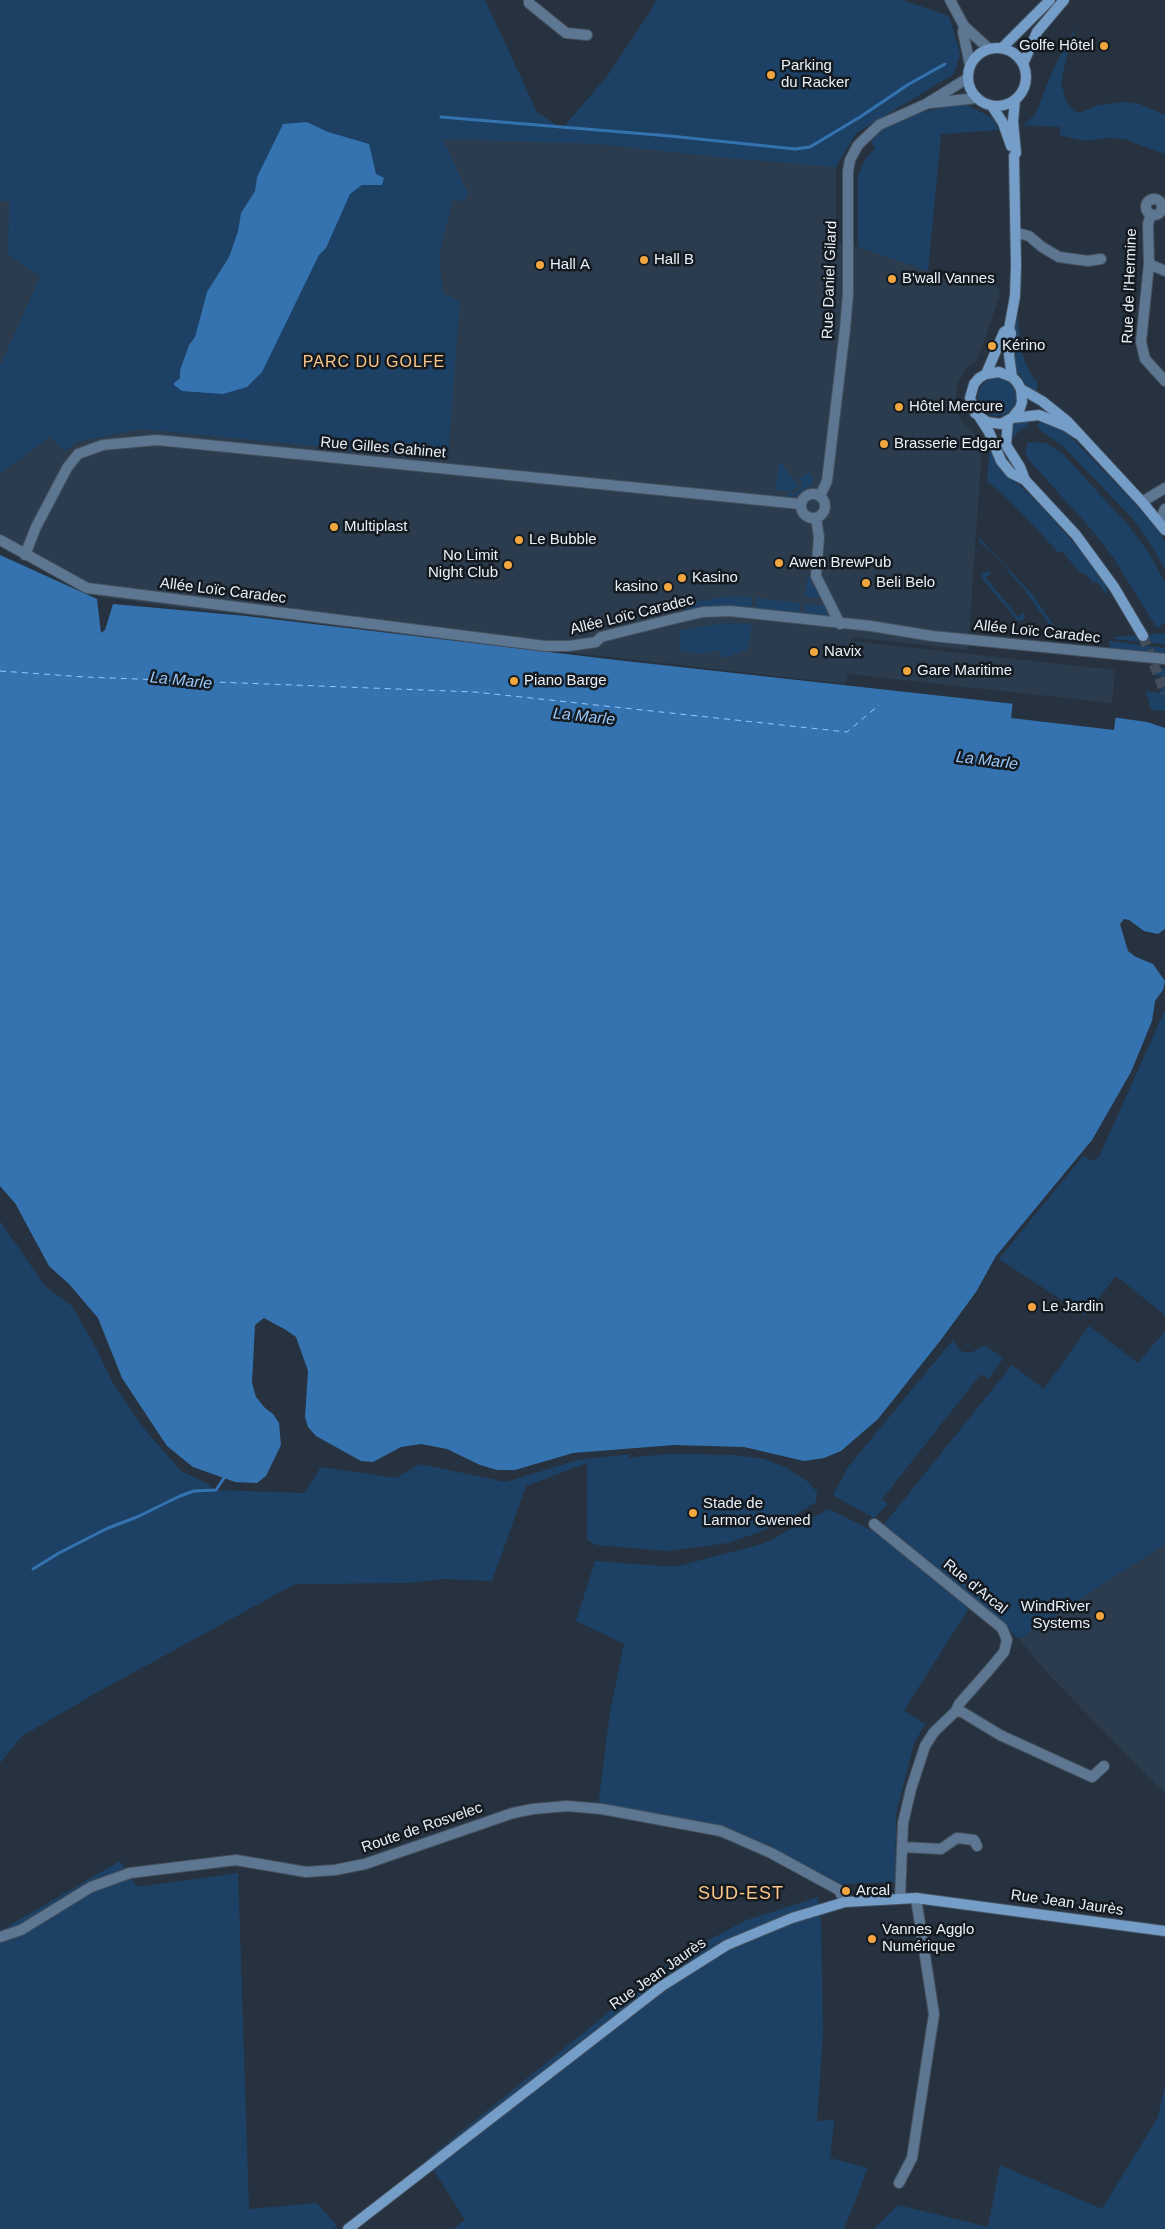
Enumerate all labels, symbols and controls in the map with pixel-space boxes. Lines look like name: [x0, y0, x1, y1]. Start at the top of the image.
place label: Golfe Hôtel: [1019, 37, 1094, 55]
marker: Golfe Hôtel: [1098, 40, 1110, 52]
place label: Parking du Racker: [781, 57, 849, 92]
marker: Parking du Racker: [765, 69, 777, 81]
street label: Rue Daniel Gilard: [819, 221, 841, 339]
street label: Rue de l'Hermine: [1119, 228, 1141, 344]
place label: Hall B: [654, 251, 694, 269]
marker: Hall B: [638, 254, 650, 266]
place label: Hall A: [550, 256, 590, 274]
marker: Hall A: [534, 259, 546, 271]
place label: B'wall Vannes: [902, 270, 995, 288]
marker: B'wall Vannes: [886, 273, 898, 285]
place label: Kérino: [1002, 337, 1045, 355]
marker: Kérino: [986, 340, 998, 352]
district label: PARC DU GOLFE: [301, 353, 447, 373]
place label: Hôtel Mercure: [909, 398, 1003, 416]
marker: Hôtel Mercure: [893, 401, 905, 413]
street label: Rue Gilles Gahinet: [320, 434, 446, 462]
place label: Brasserie Edgar: [894, 435, 1002, 453]
marker: Brasserie Edgar: [878, 438, 890, 450]
place label: Multiplast: [344, 518, 407, 536]
marker: Multiplast: [328, 521, 340, 533]
place label: Le Bubble: [529, 531, 597, 549]
marker: Le Bubble: [513, 534, 525, 546]
place label: No Limit Night Club: [428, 547, 498, 582]
place label: Awen BrewPub: [789, 554, 891, 572]
marker: Awen BrewPub: [773, 557, 785, 569]
marker: No Limit Night Club: [502, 559, 514, 571]
place label: Kasino: [692, 569, 738, 587]
marker: Kasino: [676, 572, 688, 584]
street label: Allée Loïc Caradec: [159, 574, 287, 608]
place label: Beli Belo: [876, 574, 935, 592]
marker: Beli Belo: [860, 577, 872, 589]
place label: kasino: [615, 578, 658, 596]
marker: kasino: [662, 581, 674, 593]
street label: Allée Loïc Caradec: [568, 591, 696, 639]
street label: Allée Loïc Caradec: [973, 616, 1101, 648]
place label: Navix: [824, 643, 862, 661]
marker: Navix: [808, 646, 820, 658]
place label: Gare Maritime: [917, 662, 1012, 680]
marker: Gare Maritime: [901, 665, 913, 677]
water label: La Marle: [149, 668, 213, 694]
place label: Piano Barge: [524, 672, 607, 690]
marker: Piano Barge: [508, 675, 520, 687]
water label: La Marle: [552, 704, 616, 730]
water label: La Marle: [955, 748, 1019, 774]
place label: Le Jardin: [1042, 1298, 1104, 1316]
marker: Le Jardin: [1026, 1301, 1038, 1313]
place label: Stade de Larmor Gwened: [703, 1495, 811, 1530]
marker: Stade de Larmor Gwened: [687, 1507, 699, 1519]
street label: Rue d'Arcal: [939, 1556, 1011, 1618]
place label: WindRiver Systems: [1021, 1598, 1090, 1633]
marker: WindRiver Systems: [1094, 1610, 1106, 1622]
street label: Route de Rosvelec: [359, 1799, 485, 1857]
place label: Arcal: [856, 1882, 890, 1900]
district label: SUD-EST: [697, 1883, 785, 1905]
marker: Arcal: [840, 1885, 852, 1897]
street label: Rue Jean Jaurès: [1010, 1886, 1124, 1920]
place label: Vannes Agglo Numérique: [882, 1921, 974, 1956]
marker: Vannes Agglo Numérique: [866, 1933, 878, 1945]
street label: Rue Jean Jaurès: [606, 1934, 710, 2014]

